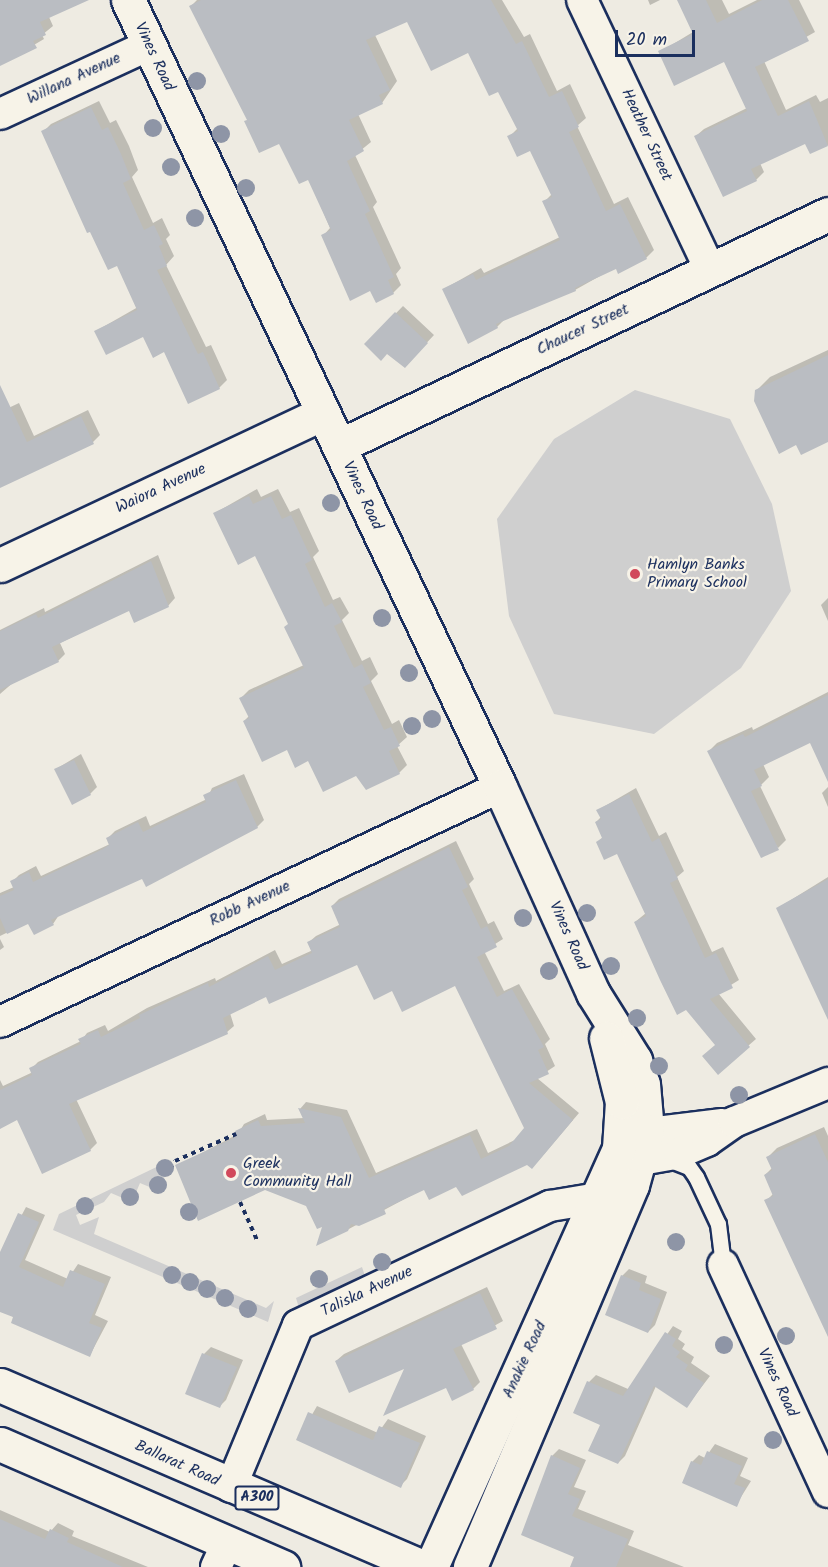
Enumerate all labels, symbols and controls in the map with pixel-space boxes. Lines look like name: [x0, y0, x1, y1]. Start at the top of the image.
scale bar: [618, 18, 698, 56]
street label: Vines Road: [130, 20, 178, 94]
text: 20 m: [626, 26, 667, 55]
street label: Willana Avenue: [24, 49, 124, 109]
street label: Heather Street: [616, 86, 676, 184]
street label: Chaucer Street: [534, 300, 632, 360]
street label: Vines Road: [338, 459, 386, 533]
street label: Waiora Avenue: [113, 460, 209, 518]
place label: Hamlyn Banks Primary School: [647, 555, 747, 593]
marker: Hamlyn Banks Primary School: [628, 567, 642, 581]
street label: Robb Avenue: [207, 877, 293, 931]
street label: Vines Road: [544, 899, 592, 973]
place label: Greek Community Hall: [243, 1154, 352, 1192]
marker: Greek Community Hall: [224, 1166, 238, 1180]
street label: Taliska Avenue: [318, 1262, 416, 1322]
street label: Anakie Road: [499, 1318, 551, 1402]
street label: Vines Road: [753, 1346, 801, 1420]
street label: Ballarat Road: [132, 1437, 222, 1491]
road number: A300: [233, 1486, 281, 1510]

